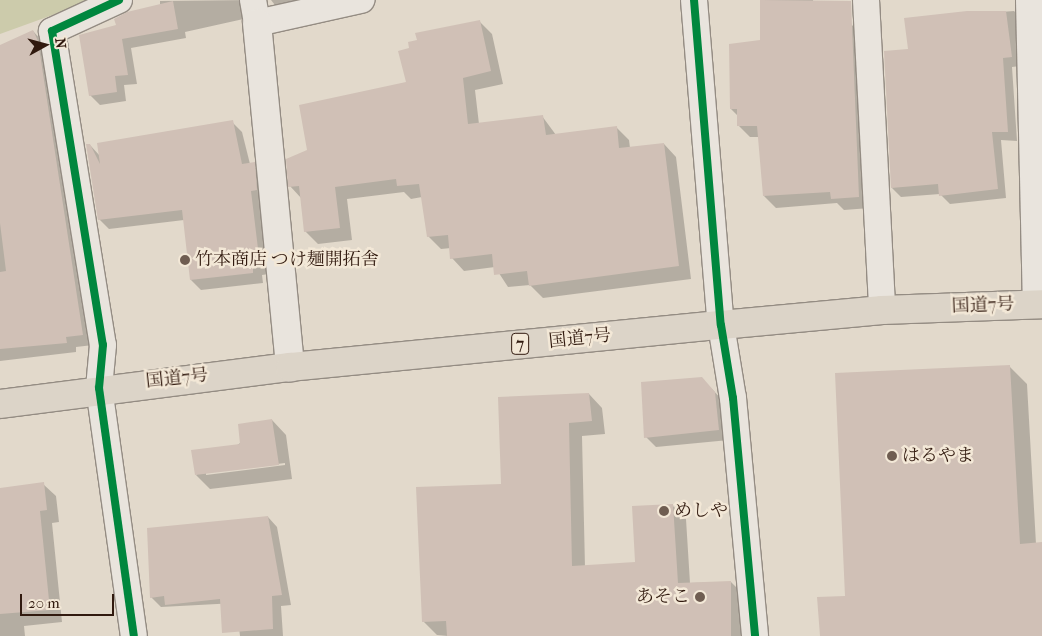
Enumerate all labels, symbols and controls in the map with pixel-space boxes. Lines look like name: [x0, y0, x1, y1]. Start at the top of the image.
north arrow: [20, 20, 70, 70]
text: N: [51, 37, 69, 49]
place label: 竹本商店 つけ麺開拓舎: [195, 249, 379, 271]
marker: 竹本商店 つけ麺開拓舎: [179, 254, 191, 266]
street label: 国道7号: [951, 294, 1015, 318]
street label: 国道7号: [548, 325, 612, 353]
road number: 7: [510, 330, 530, 358]
street label: 国道7号: [145, 365, 209, 393]
place label: はるやま: [902, 445, 974, 467]
marker: はるやま: [886, 450, 898, 462]
place label: めしや: [674, 500, 728, 522]
marker: めしや: [658, 505, 670, 517]
scale bar: [22, 584, 116, 616]
place label: あそこ: [636, 586, 690, 608]
marker: あそこ: [694, 591, 706, 603]
text: 20 m: [28, 594, 60, 612]

